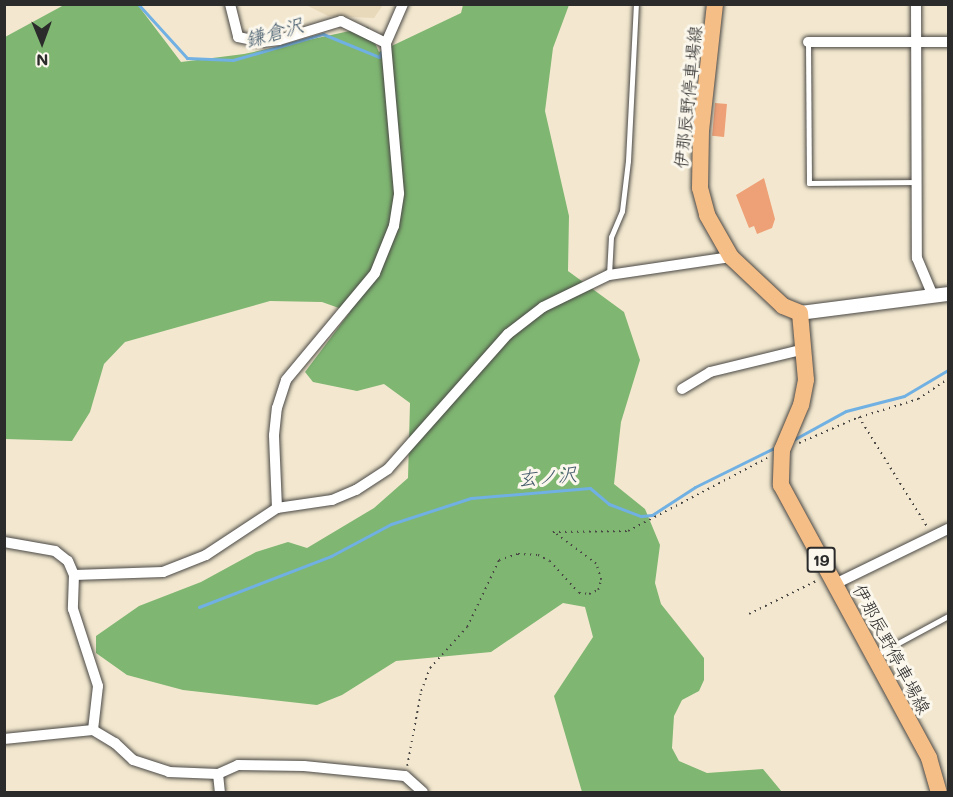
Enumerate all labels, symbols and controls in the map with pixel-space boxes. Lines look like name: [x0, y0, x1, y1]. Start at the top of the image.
north arrow: [12, 12, 72, 72]
water label: 鎌倉沢: [242, 12, 306, 52]
street label: 伊那辰野停車場線: [670, 24, 706, 170]
text: N: [36, 50, 49, 71]
water label: 玄ノ沢: [516, 461, 578, 491]
road number: 19: [806, 547, 836, 573]
street label: 伊那辰野停車場線: [849, 580, 935, 718]

